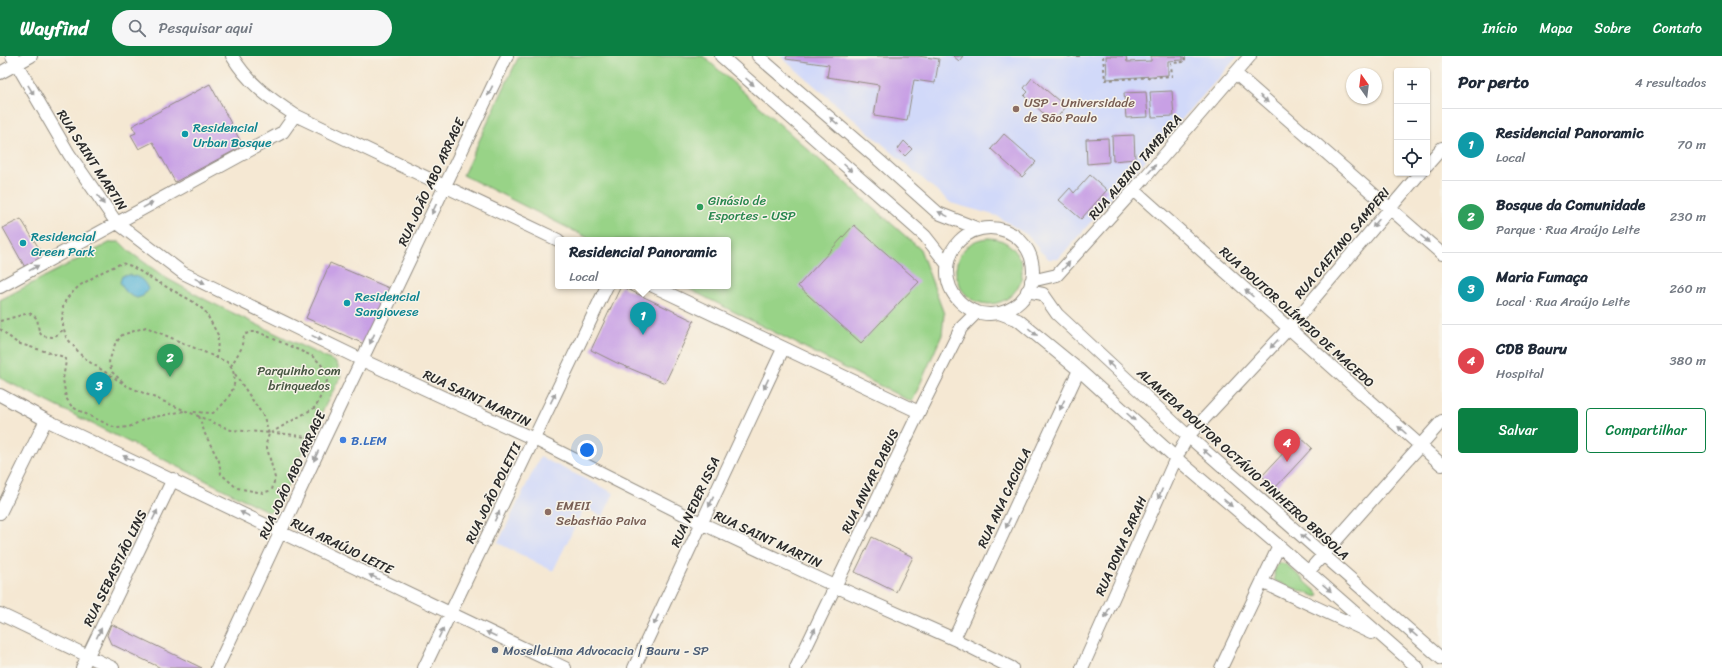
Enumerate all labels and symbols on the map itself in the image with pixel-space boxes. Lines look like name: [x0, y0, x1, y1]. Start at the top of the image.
north arrow: [1346, 68, 1382, 104]
one-way arrow: [745, 77, 756, 86]
one-way arrow: [28, 84, 35, 96]
one-way arrow: [487, 86, 493, 97]
place label: USP - Universidade de São Paulo: [1024, 91, 1135, 129]
one-way arrow: [1259, 94, 1269, 103]
marker: USP - Universidade de São Paulo: [1011, 104, 1021, 114]
street label: RUA SAINT MARTIN: [51, 105, 133, 215]
street label: RUA ALBINO TAMBARA: [1082, 109, 1188, 225]
street label: RUA JOÃO ABO ARRAGE: [391, 113, 471, 250]
place label: Residencial Urban Bosque: [193, 116, 272, 154]
one-way arrow: [828, 116, 839, 125]
marker: Residencial Urban Bosque: [180, 129, 190, 139]
one-way arrow: [843, 163, 853, 173]
one-way arrow: [1148, 163, 1157, 174]
street label: RUA CAETANO SAMPERI: [1288, 182, 1396, 304]
place label: Ginásio de Esportes - USP: [708, 189, 796, 227]
one-way arrow: [97, 194, 105, 205]
one-way arrow: [142, 202, 154, 209]
marker: Ginásio de Esportes - USP: [695, 202, 705, 212]
one-way arrow: [431, 203, 437, 214]
one-way arrow: [937, 211, 948, 217]
one-way arrow: [1371, 218, 1380, 229]
place label: Residencial Green Park: [31, 225, 96, 263]
one-way arrow: [1420, 235, 1431, 244]
marker: Residencial Green Park: [18, 238, 28, 248]
street label: RUA DOUTOR OLÍMPIO DE MACEDO: [1214, 241, 1380, 393]
one-way arrow: [1061, 260, 1070, 271]
one-way arrow: [28, 264, 40, 271]
one-way arrow: [194, 278, 205, 284]
place label: Residencial Sangiovese: [355, 285, 420, 323]
one-way arrow: [1244, 288, 1254, 297]
marker: Residencial Sangiovese: [342, 298, 352, 308]
pin: 1: [630, 302, 656, 335]
one-way arrow: [1027, 327, 1038, 336]
one-way arrow: [369, 333, 375, 344]
one-way arrow: [311, 335, 322, 341]
one-way arrow: [1269, 339, 1278, 349]
pin: 2: [157, 344, 183, 377]
park label: Parquinho com brinquedos: [257, 359, 341, 397]
one-way arrow: [1106, 360, 1116, 369]
street label: ALAMEDA DOUTOR OCTÁVIO PINHEIRO BRISOLA: [1131, 361, 1354, 566]
street label: RUA SAINT MARTIN: [419, 363, 535, 433]
pin: 3: [86, 372, 112, 405]
one-way arrow: [763, 379, 769, 390]
one-way arrow: [550, 393, 556, 404]
one-way arrow: [1059, 399, 1065, 411]
street label: RUA JOÃO ABO ARRAGE: [252, 406, 332, 543]
one-way arrow: [1126, 412, 1136, 422]
street label: RUA ANVAR DABUS: [835, 425, 905, 537]
one-way arrow: [1397, 425, 1407, 435]
place label: B.LEM: [351, 429, 387, 452]
pin: 4: [1274, 429, 1300, 462]
marker: B.LEM: [338, 435, 348, 445]
street label: RUA JOÃO POLETTI: [459, 438, 528, 548]
your location: [577, 440, 597, 460]
street label: RUA ANA CACIOLA: [971, 444, 1037, 552]
one-way arrow: [1202, 448, 1212, 457]
one-way arrow: [313, 450, 319, 462]
street label: RUA NEDER ISSA: [664, 453, 726, 551]
one-way arrow: [122, 455, 133, 461]
one-way arrow: [1156, 488, 1162, 500]
street label: RUA DONA SARAH: [1089, 492, 1153, 600]
place label: EMEII Sebastião Paiva: [556, 494, 647, 532]
one-way arrow: [708, 496, 714, 507]
one-way arrow: [1224, 498, 1233, 507]
street label: RUA SAINT MARTIN: [710, 504, 826, 574]
street label: RUA SEBASTIÃO LINS: [77, 506, 153, 630]
marker: EMEII Sebastião Paiva: [543, 507, 553, 517]
one-way arrow: [152, 510, 158, 521]
one-way arrow: [494, 510, 500, 521]
one-way arrow: [866, 510, 872, 521]
one-way arrow: [239, 511, 251, 517]
street label: RUA ARAÚJO LEITE: [287, 511, 398, 581]
one-way arrow: [1005, 517, 1011, 529]
one-way arrow: [1300, 534, 1310, 543]
one-way arrow: [369, 574, 380, 580]
one-way arrow: [1322, 583, 1331, 592]
one-way arrow: [1103, 607, 1109, 619]
one-way arrow: [653, 614, 660, 626]
one-way arrow: [96, 627, 102, 638]
one-way arrow: [438, 627, 444, 639]
one-way arrow: [810, 627, 816, 638]
one-way arrow: [1408, 629, 1418, 638]
one-way arrow: [486, 631, 497, 637]
place label: MoselloLima Advocacia | Bauru - SP: [503, 639, 709, 662]
marker: MoselloLima Advocacia | Bauru - SP: [490, 645, 500, 655]

